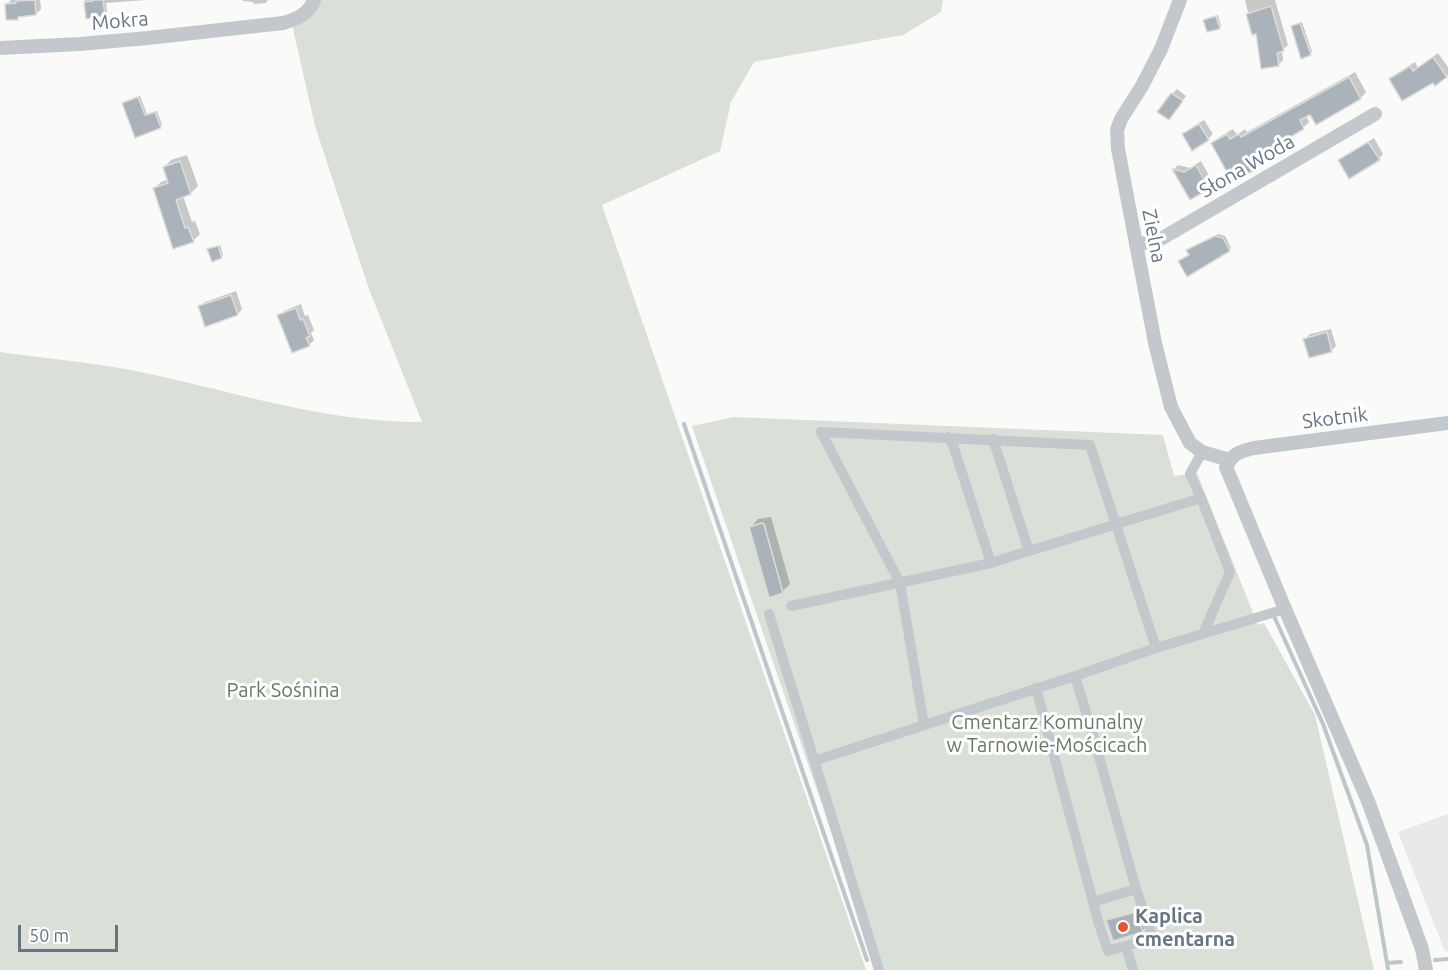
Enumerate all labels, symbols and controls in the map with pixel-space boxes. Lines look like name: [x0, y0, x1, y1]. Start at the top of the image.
street label: Mokra: [91, 7, 149, 35]
street label: Słona Woda: [1195, 129, 1299, 203]
street label: Zielna: [1137, 207, 1171, 265]
street label: Skotnik: [1301, 402, 1369, 434]
park label: Park Sośnina: [226, 678, 340, 702]
park label: Cmentarz Komunalny w Tarnowie-Mościcach: [947, 710, 1147, 757]
place label: Kaplica cmentarna: [1135, 904, 1235, 951]
scale bar: [21, 913, 122, 951]
marker: Kaplica cmentarna: [1116, 920, 1130, 934]
text: 50 m: [29, 925, 69, 945]

